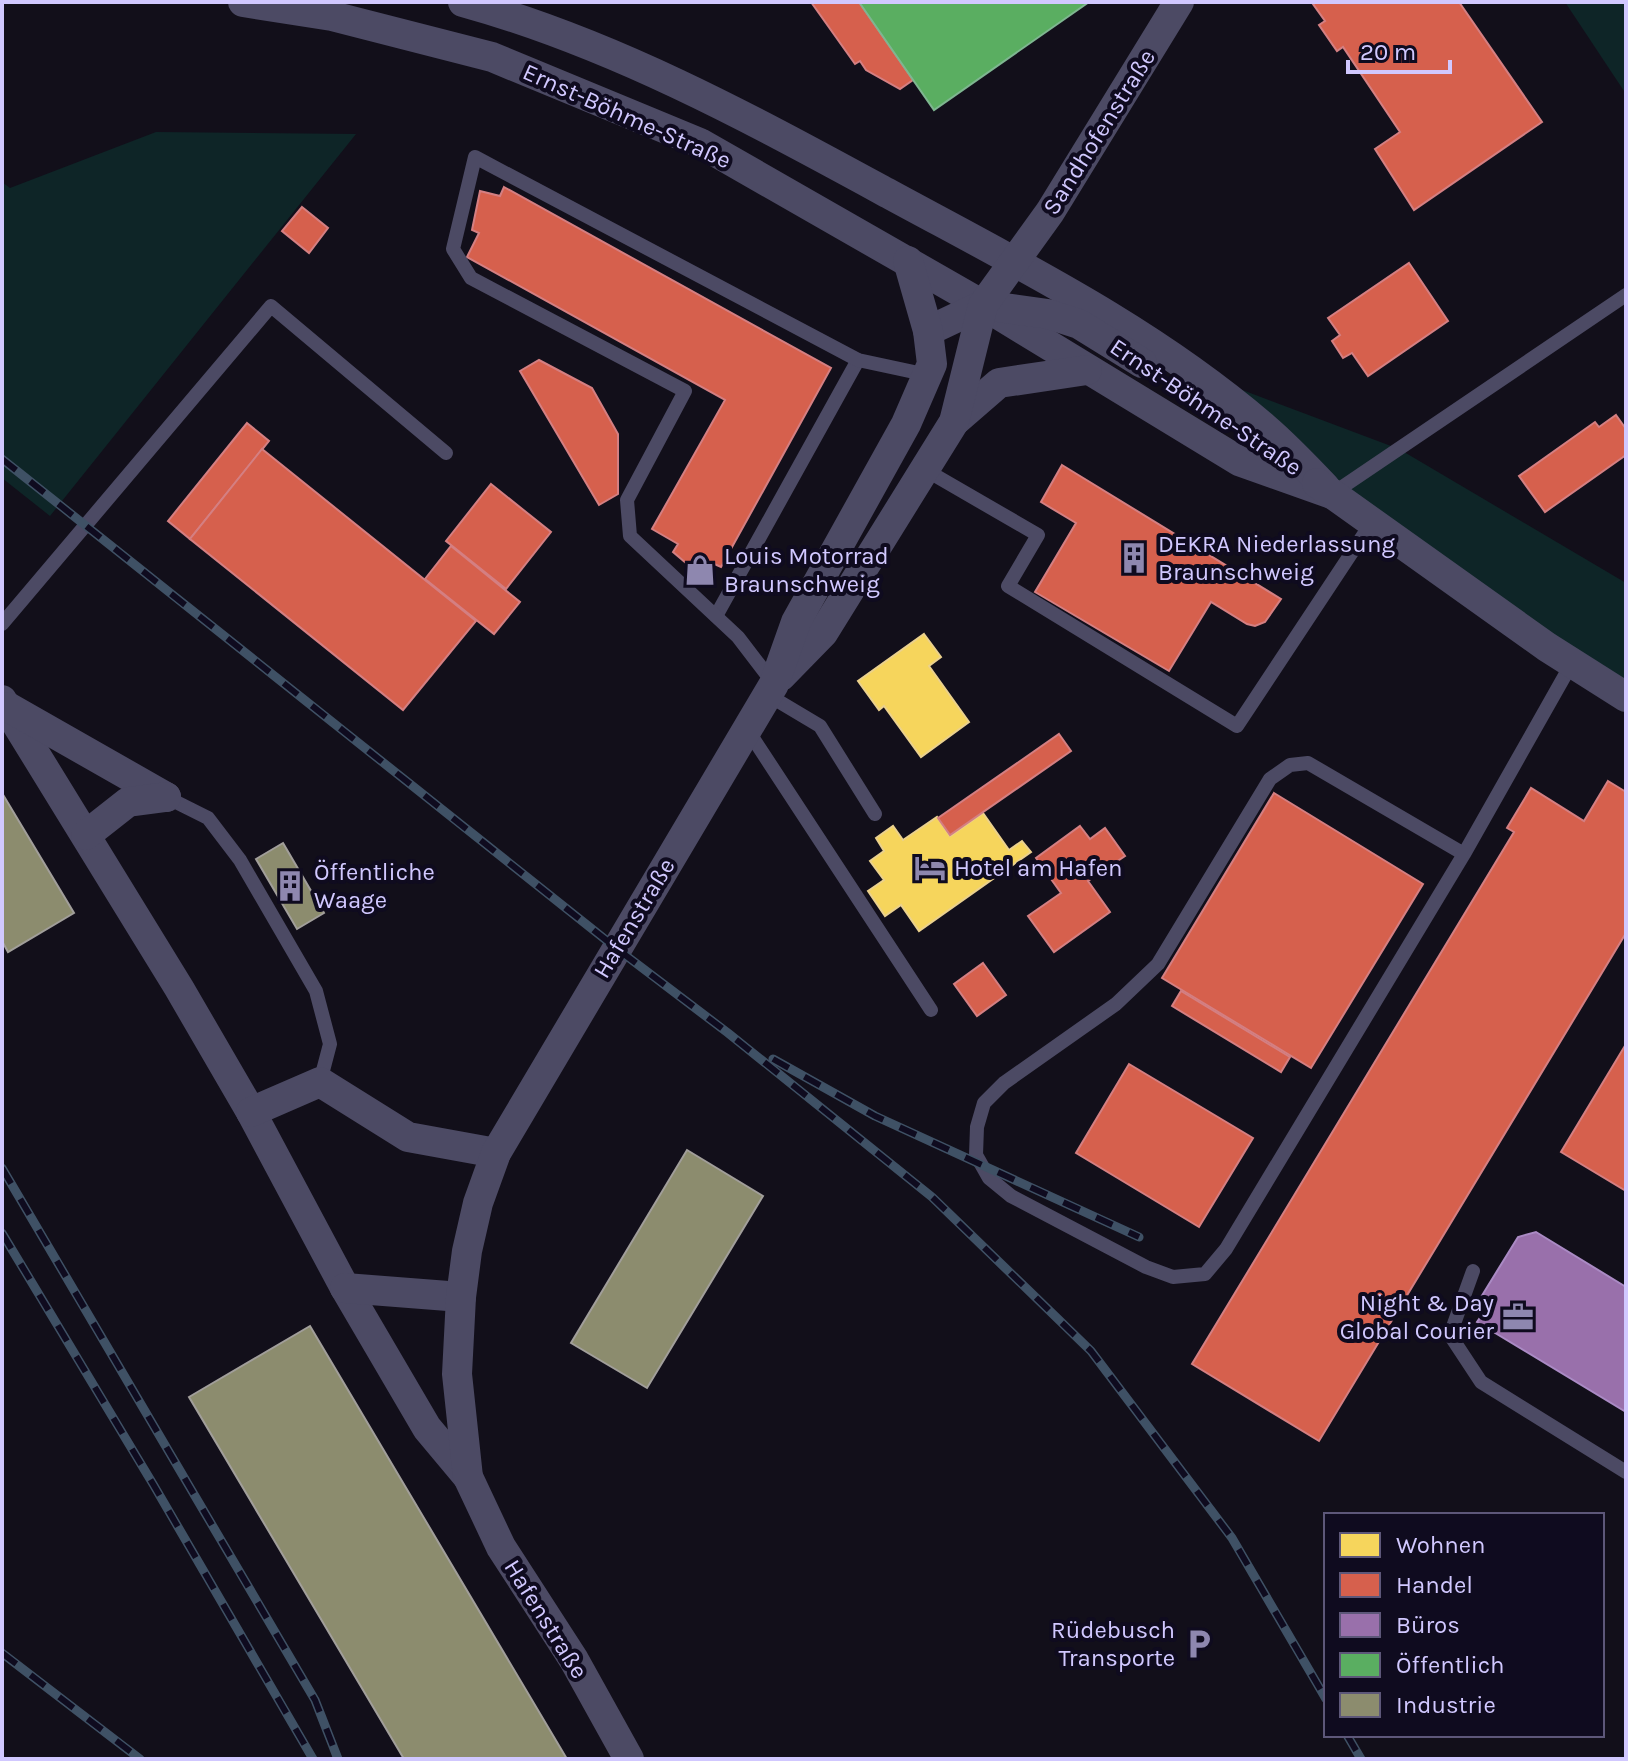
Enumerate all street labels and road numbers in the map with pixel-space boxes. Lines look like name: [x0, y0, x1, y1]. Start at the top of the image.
street label: Sandhofenstraße: [1037, 44, 1161, 220]
street label: Ernst-Böhme-Straße: [519, 58, 735, 174]
street label: Ernst-Böhme-Straße: [1105, 333, 1307, 481]
street label: Hafenstraße: [587, 853, 681, 983]
street label: Hafenstraße: [498, 1554, 594, 1684]

